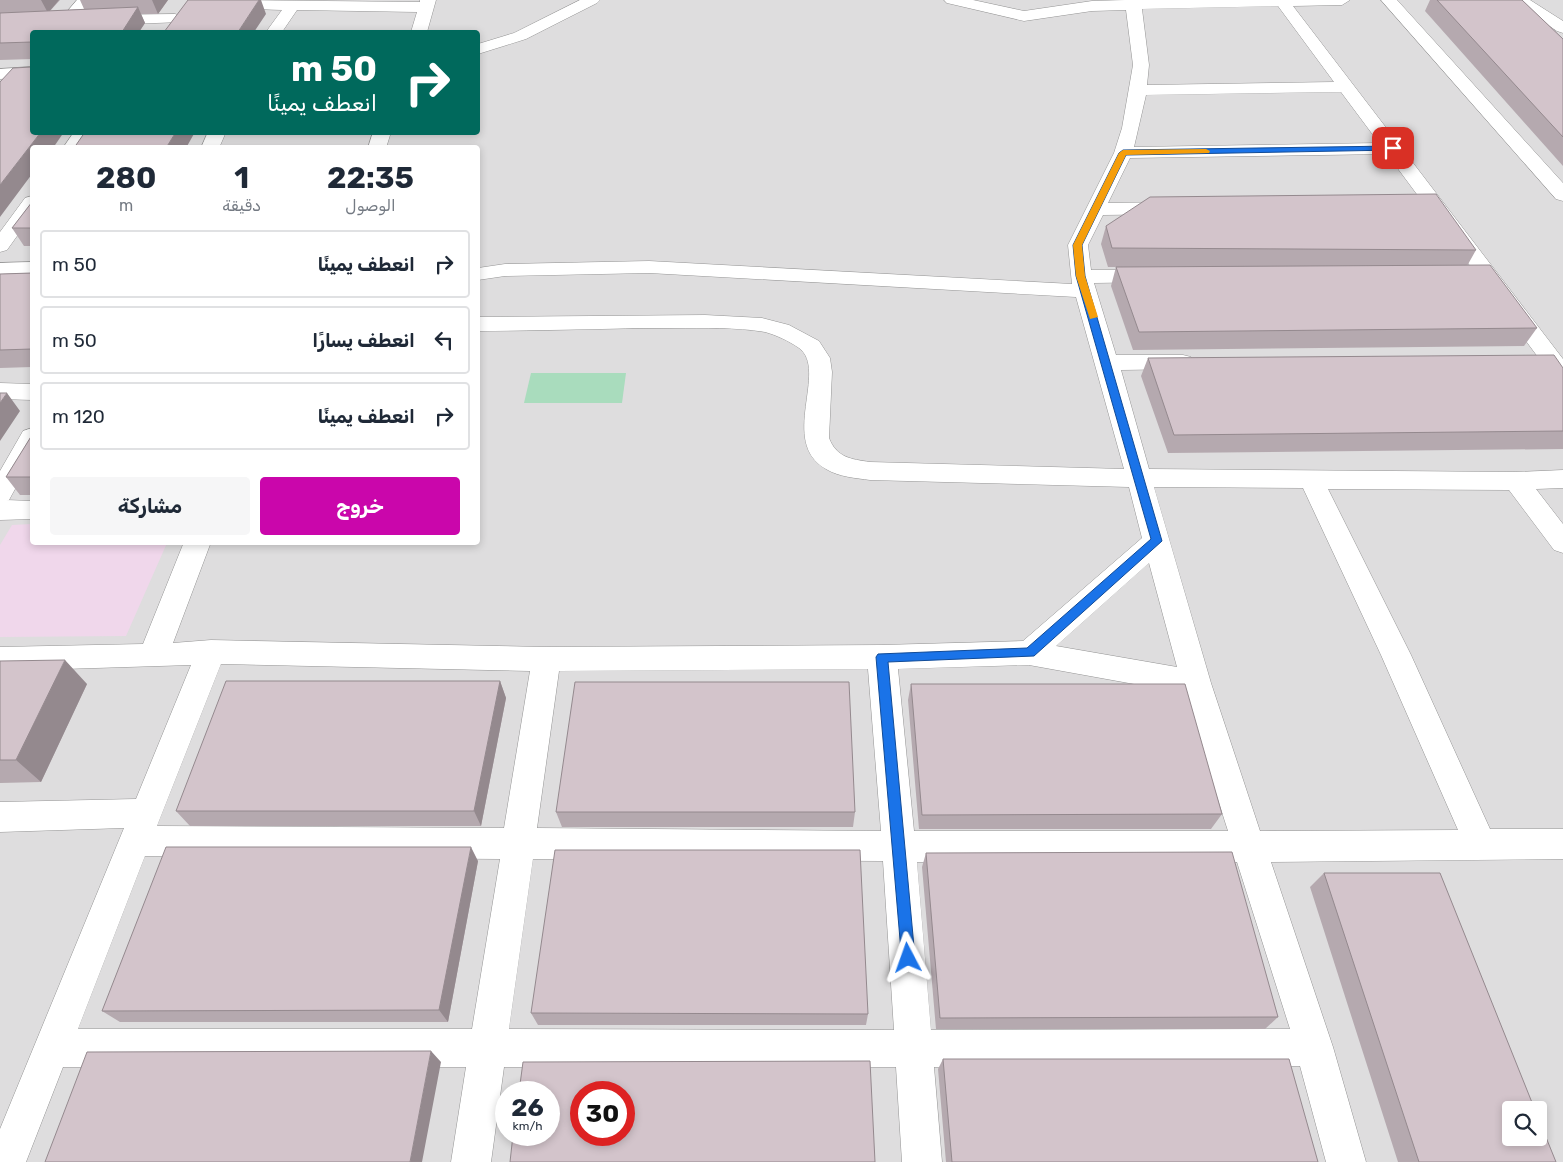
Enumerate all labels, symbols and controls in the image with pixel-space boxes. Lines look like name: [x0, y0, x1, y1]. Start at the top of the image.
text: 50 m: [291, 48, 377, 90]
icon: right: [395, 50, 460, 115]
text: انعطف يمينًا: [267, 90, 377, 117]
pin: [1372, 127, 1414, 169]
icon: arrive: [1379, 134, 1407, 162]
text: 280: [96, 160, 156, 196]
text: 1: [234, 160, 249, 196]
text: 22:35: [327, 160, 414, 196]
text: m: [119, 196, 133, 215]
text: دقيقة: [222, 196, 261, 215]
text: الوصول: [345, 196, 396, 215]
icon: right: [430, 250, 458, 278]
text: 50 m: [52, 253, 97, 276]
text: انعطف يمينًا: [318, 253, 415, 276]
icon: left: [430, 326, 458, 354]
text: 50 m: [52, 329, 97, 352]
text: انعطف يسارًا: [312, 329, 415, 352]
icon: right: [430, 402, 458, 430]
text: 120 m: [52, 405, 105, 428]
text: انعطف يمينًا: [318, 405, 415, 428]
button: مشاركة: [50, 477, 250, 535]
button: خروج: [260, 477, 460, 535]
position arrow: [881, 931, 933, 983]
speed limit sign: 30: [570, 1081, 635, 1146]
text: 26: [511, 1093, 544, 1122]
map controls: [1502, 1101, 1547, 1146]
button: search: [1502, 1101, 1547, 1146]
text: km/h: [513, 1119, 542, 1133]

